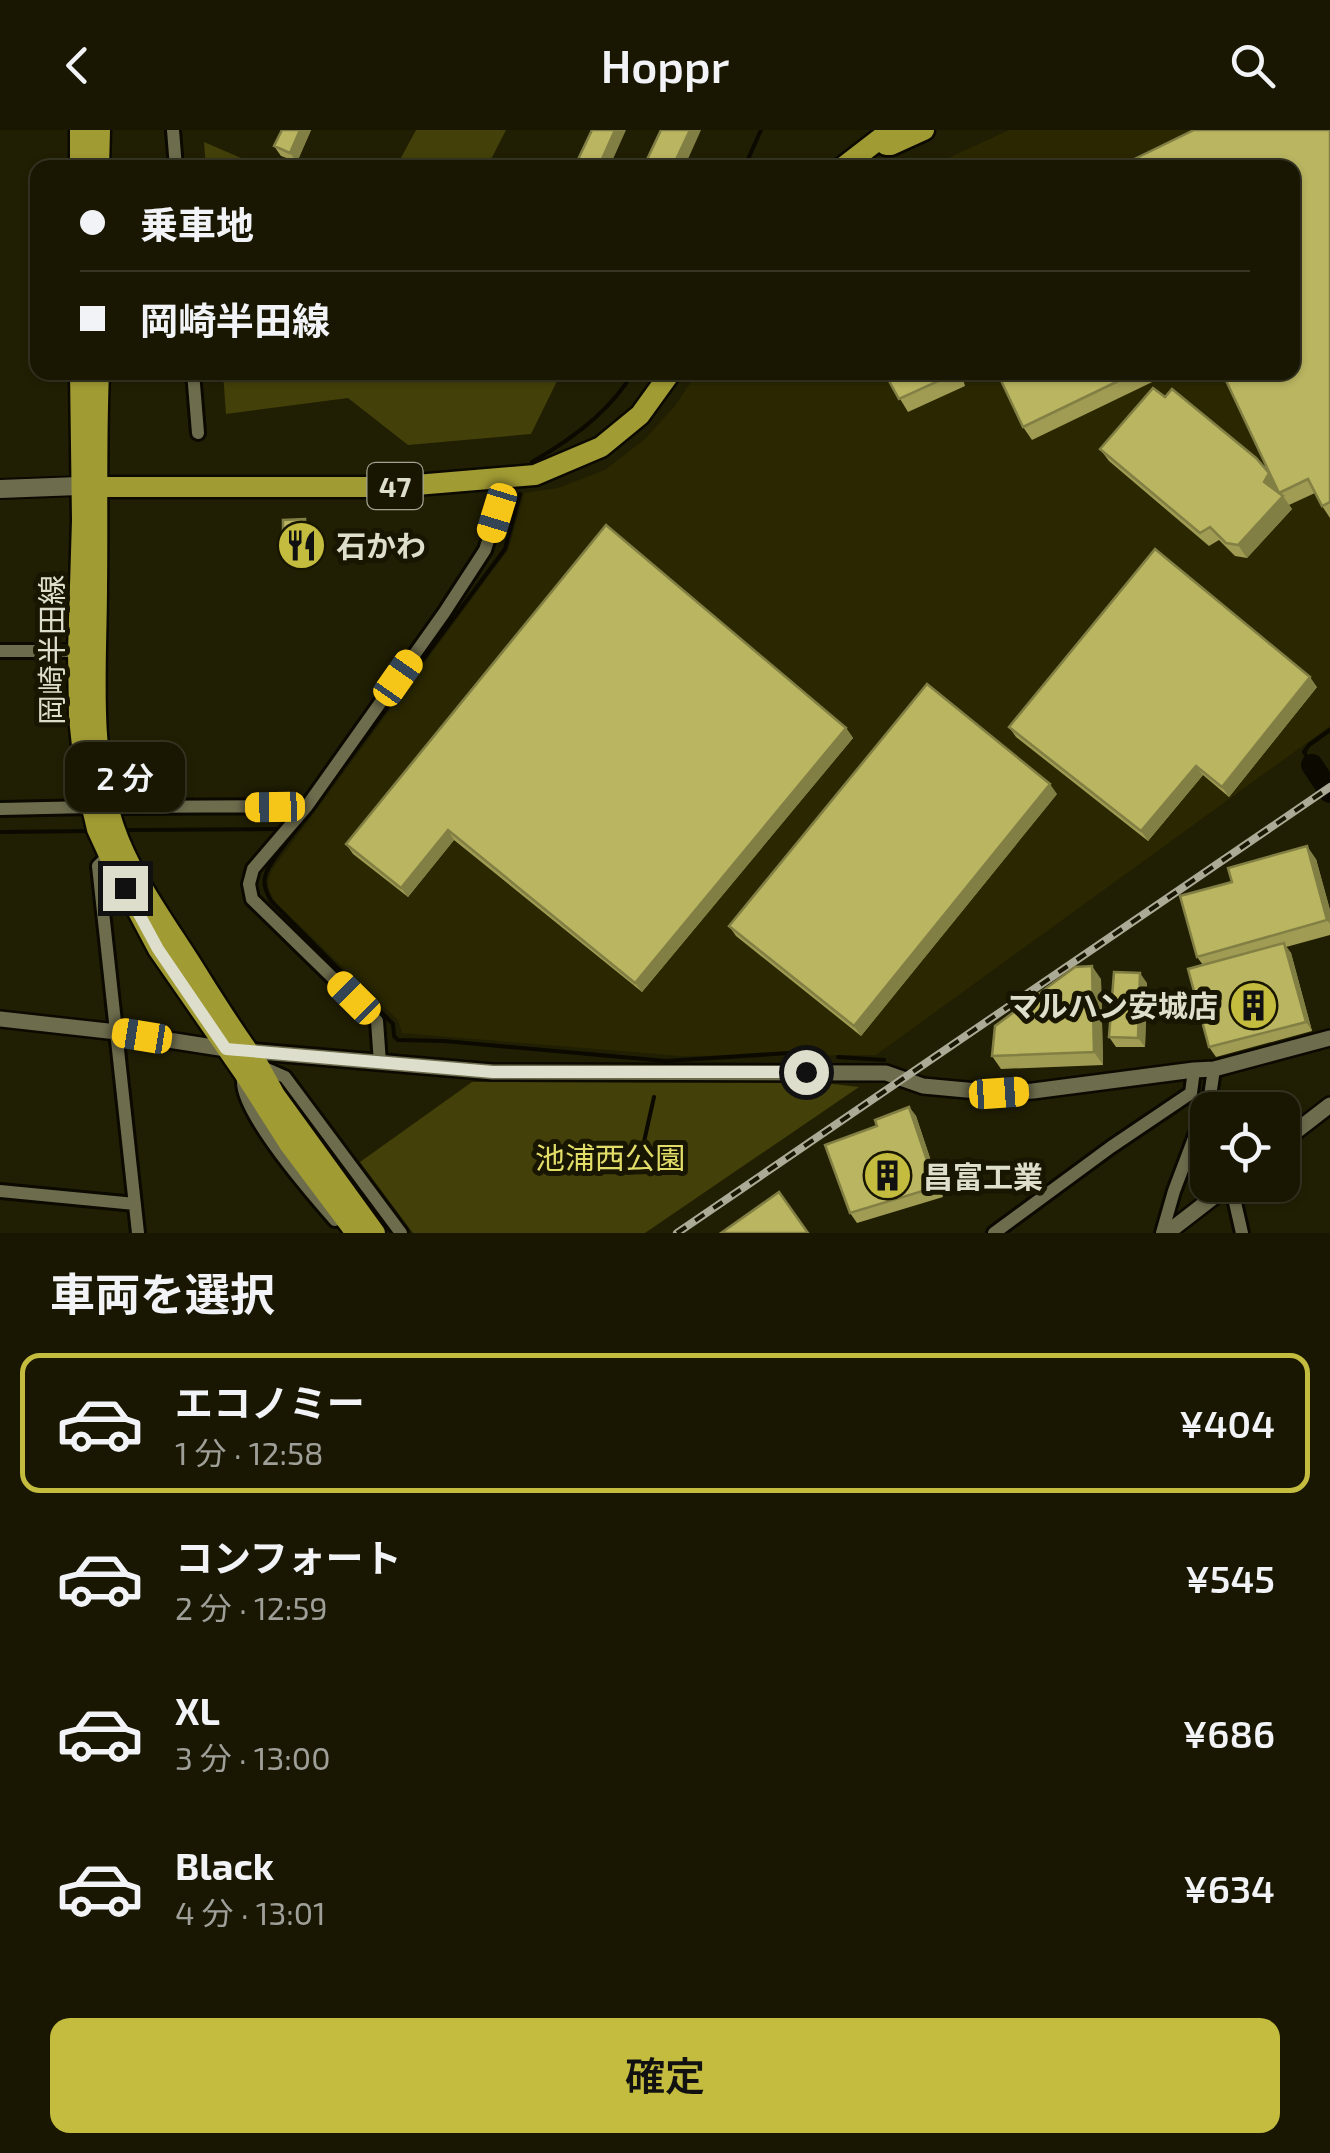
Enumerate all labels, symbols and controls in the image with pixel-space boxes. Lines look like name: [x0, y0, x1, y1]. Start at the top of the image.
icon: back: [50, 38, 105, 93]
text: Hoppr: [601, 38, 729, 92]
icon: search: [1225, 38, 1280, 93]
text: 乗車地: [140, 201, 254, 247]
text: 岡崎半田線: [140, 297, 330, 343]
road number: 47: [368, 463, 422, 509]
car: [474, 480, 520, 546]
restaurant icon: 石かわ: [275, 519, 327, 571]
place label: 石かわ: [336, 527, 426, 563]
street label: 岡崎半田線: [33, 575, 69, 725]
car: [369, 645, 427, 711]
callout: 2 分: [65, 743, 185, 813]
text: 2 分: [96, 758, 154, 796]
car: [245, 791, 305, 823]
route end: [103, 866, 148, 911]
car: [322, 966, 386, 1030]
building icon: マルハン安城店: [1227, 979, 1279, 1031]
place label: マルハン安城店: [1008, 987, 1218, 1023]
car: [110, 1016, 174, 1056]
route start: [784, 1050, 829, 1095]
car: [968, 1076, 1030, 1110]
map controls: [1190, 1092, 1300, 1202]
button: locate: [1190, 1092, 1300, 1202]
park label: 池浦西公園: [535, 1139, 685, 1175]
building icon: 昌富工業: [862, 1150, 914, 1202]
place label: 昌富工業: [923, 1158, 1043, 1194]
text: 車両を選択: [50, 1266, 275, 1320]
icon: car: [55, 1378, 145, 1468]
text: エコノミー: [175, 1379, 365, 1425]
text: ¥404: [1179, 1400, 1275, 1446]
text: 1 分 · 12:58: [175, 1433, 324, 1471]
icon: car: [55, 1533, 145, 1623]
text: コンフォート: [175, 1534, 402, 1580]
text: ¥545: [1185, 1555, 1275, 1601]
text: 2 分 · 12:59: [175, 1588, 328, 1626]
text: XL: [175, 1687, 220, 1733]
icon: car: [55, 1688, 145, 1778]
text: ¥686: [1183, 1710, 1275, 1756]
text: 3 分 · 13:00: [175, 1738, 330, 1776]
text: Black: [175, 1842, 274, 1888]
icon: car: [55, 1843, 145, 1933]
text: ¥634: [1183, 1865, 1275, 1911]
text: 4 分 · 13:01: [175, 1893, 326, 1931]
button: 確定: [50, 2018, 1280, 2133]

